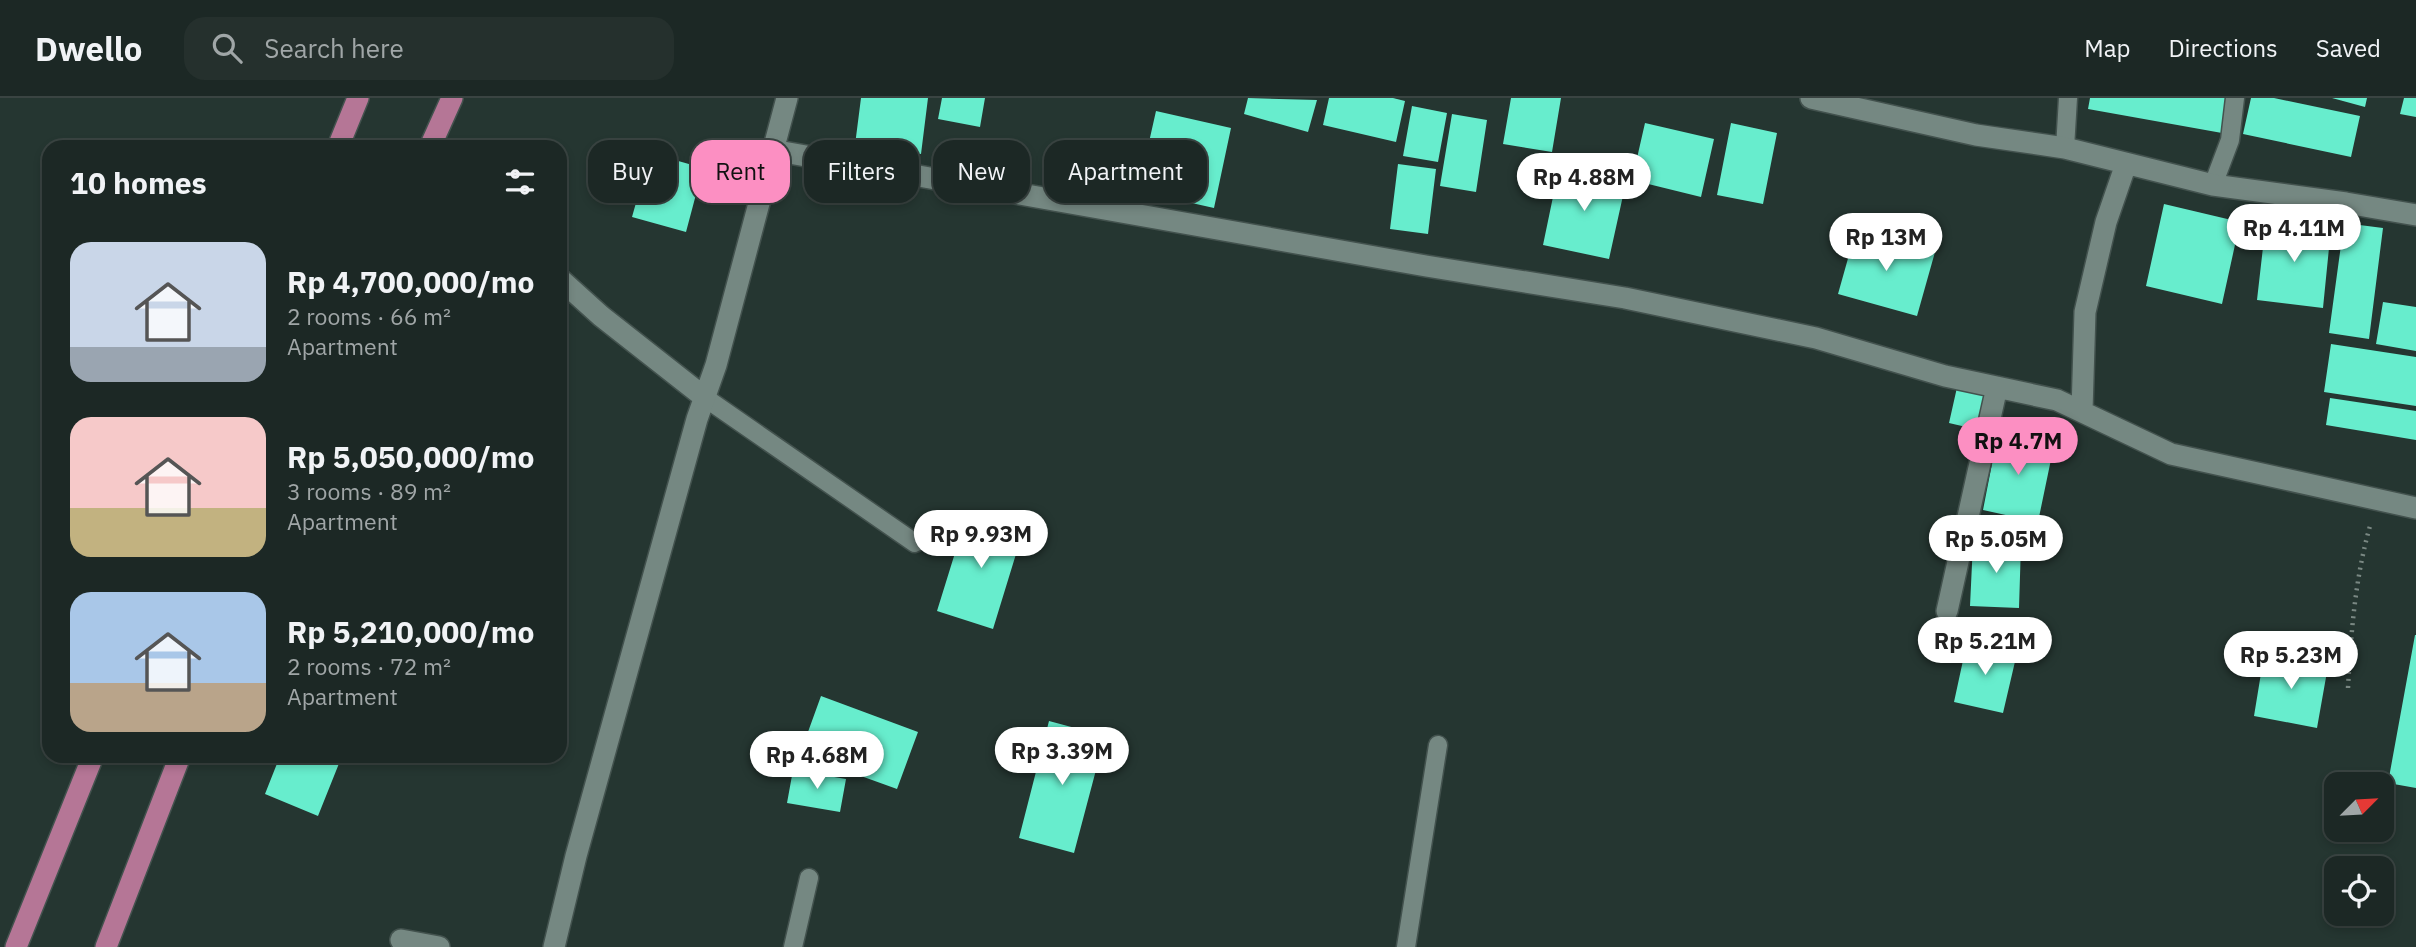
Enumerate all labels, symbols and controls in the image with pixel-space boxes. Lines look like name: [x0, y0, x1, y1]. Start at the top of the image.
search box: [184, 17, 674, 80]
text: Dwello: [35, 27, 142, 70]
icon: search: [208, 29, 246, 67]
text: Search here: [264, 31, 404, 65]
text: Map: [2084, 32, 2130, 64]
text: Directions: [2168, 32, 2278, 64]
text: Saved: [2316, 32, 2381, 64]
chip: Buy: [588, 140, 677, 203]
chip: Rent: [691, 140, 790, 203]
chip: Filters: [804, 140, 919, 203]
chip: New: [933, 140, 1030, 203]
chip: Apartment: [1044, 140, 1207, 203]
pin: Rp 4.88M: [1512, 153, 1656, 213]
text: Rp 4.88M: [1533, 161, 1635, 191]
text: 10 homes: [70, 163, 207, 202]
icon: filters: [501, 163, 539, 201]
pin: Rp 4.11M: [2222, 204, 2366, 264]
text: Rp 4.11M: [2243, 212, 2345, 242]
pin: Rp 13M: [1829, 214, 1943, 273]
text: Rp 13M: [1845, 221, 1927, 251]
text: Rp 4,700,000/mo: [287, 262, 534, 301]
icon: home: [126, 270, 210, 354]
text: 2 rooms · 66 m²: [287, 301, 451, 331]
text: Apartment: [287, 331, 398, 361]
pin: Rp 4.7M: [1953, 418, 2083, 477]
text: Rp 4.7M: [1974, 425, 2062, 455]
text: Rp 5,050,000/mo: [287, 437, 534, 476]
icon: home: [126, 445, 210, 529]
text: 3 rooms · 89 m²: [287, 476, 451, 506]
text: Apartment: [287, 506, 398, 536]
pin: Rp 9.93M: [909, 510, 1053, 570]
pin: Rp 5.05M: [1924, 516, 2068, 575]
text: Rp 9.93M: [930, 518, 1032, 548]
text: Rp 5.05M: [1945, 523, 2047, 553]
text: Rp 5,210,000/mo: [287, 612, 534, 651]
pin: Rp 5.21M: [1913, 618, 2057, 677]
icon: home: [126, 620, 210, 704]
text: Rp 5.21M: [1934, 625, 2036, 655]
pin: Rp 5.23M: [2219, 632, 2363, 691]
text: Rp 5.23M: [2240, 639, 2342, 669]
text: 2 rooms · 72 m²: [287, 651, 451, 681]
text: Apartment: [287, 681, 398, 711]
pin: Rp 3.39M: [990, 728, 1134, 787]
pin: Rp 4.68M: [745, 732, 889, 791]
text: Rp 3.39M: [1011, 735, 1113, 765]
text: Rp 4.68M: [766, 739, 868, 769]
north arrow: [2324, 772, 2394, 842]
map controls: [2324, 772, 2394, 926]
button: locate: [2324, 856, 2394, 926]

